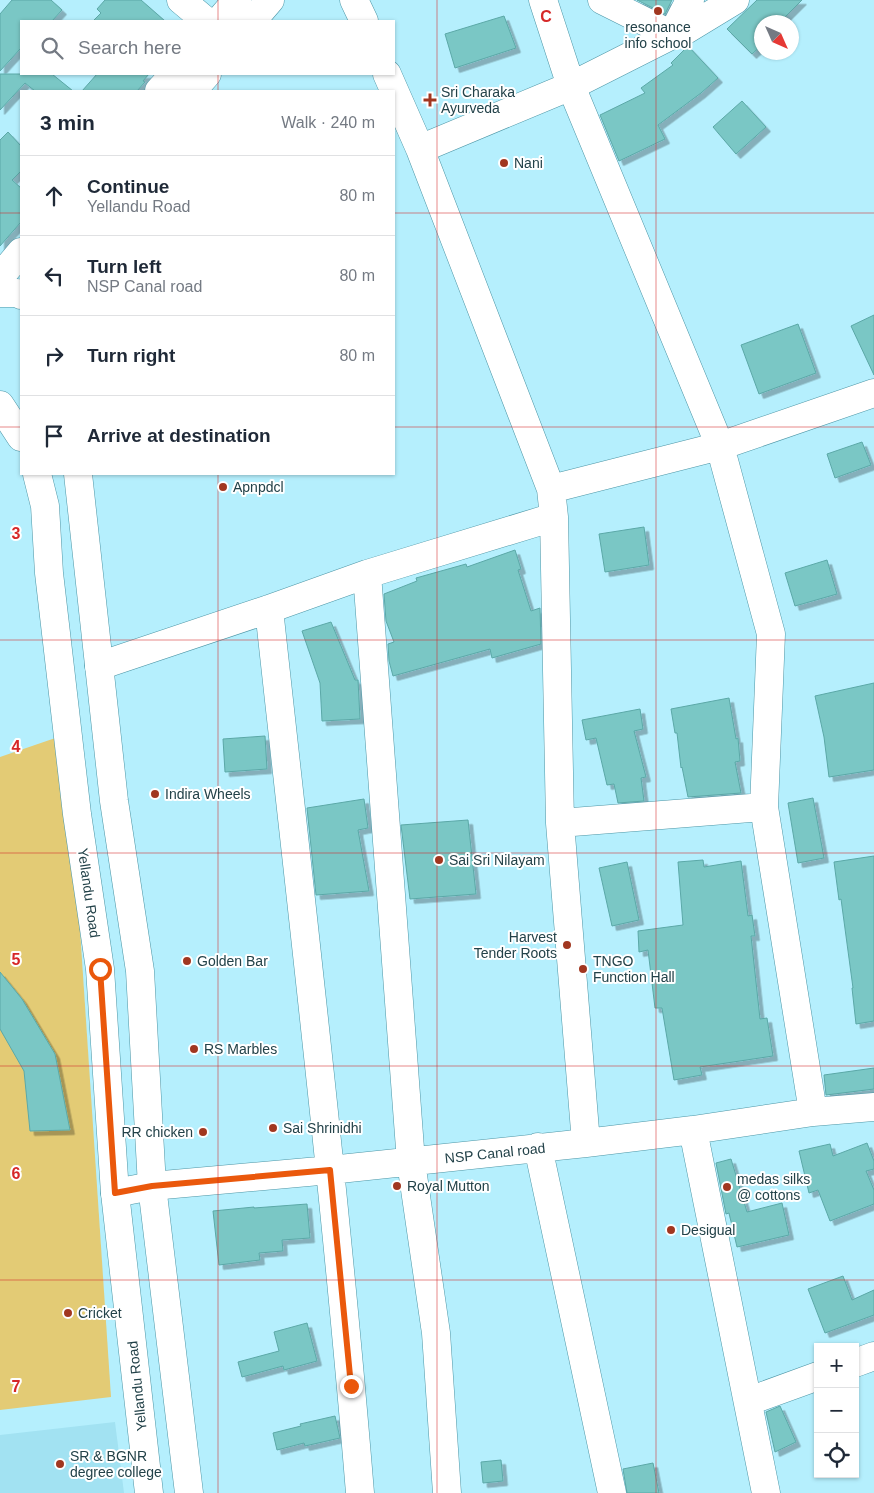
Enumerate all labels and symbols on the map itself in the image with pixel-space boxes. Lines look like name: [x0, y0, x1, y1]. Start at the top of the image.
marker: resonance info school: [652, 5, 664, 17]
text: C: [540, 8, 552, 25]
north arrow: [754, 15, 799, 60]
place label: resonance info school: [625, 19, 691, 51]
place label: Sri Charaka Ayurveda: [441, 84, 515, 116]
marker: Sri Charaka Ayurveda: [423, 93, 437, 107]
place label: Nani: [514, 155, 543, 171]
marker: Nani: [498, 157, 510, 169]
place label: Apnpdcl: [233, 479, 284, 495]
marker: Apnpdcl: [217, 481, 229, 493]
text: 3: [12, 525, 21, 542]
text: 4: [12, 738, 21, 755]
place label: Indira Wheels: [165, 786, 251, 802]
marker: Indira Wheels: [149, 788, 161, 800]
street label: Yellandu Road: [75, 847, 103, 939]
place label: Sai Sri Nilayam: [449, 852, 545, 868]
marker: Sai Sri Nilayam: [433, 854, 445, 866]
place label: Harvest Tender Roots: [474, 929, 557, 961]
marker: Harvest Tender Roots: [561, 939, 573, 951]
text: 5: [12, 951, 21, 968]
place label: Golden Bar: [197, 953, 268, 969]
place label: TNGO Function Hall: [593, 953, 675, 985]
marker: Golden Bar: [181, 955, 193, 967]
route start: [89, 958, 112, 981]
marker: TNGO Function Hall: [577, 963, 589, 975]
place label: RS Marbles: [204, 1041, 277, 1057]
marker: RS Marbles: [188, 1043, 200, 1055]
place label: Sai Shrinidhi: [283, 1120, 362, 1136]
marker: Sai Shrinidhi: [267, 1122, 279, 1134]
place label: RR chicken: [121, 1124, 193, 1140]
marker: RR chicken: [197, 1126, 209, 1138]
street label: NSP Canal road: [444, 1140, 546, 1166]
text: 6: [12, 1165, 21, 1182]
place label: medas silks @ cottons: [737, 1171, 810, 1203]
place label: Royal Mutton: [407, 1178, 489, 1194]
marker: Royal Mutton: [391, 1180, 403, 1192]
marker: medas silks @ cottons: [721, 1181, 733, 1193]
place label: Desigual: [681, 1222, 735, 1238]
marker: Desigual: [665, 1224, 677, 1236]
place label: Cricket: [78, 1305, 122, 1321]
marker: Cricket: [62, 1307, 74, 1319]
street label: Yellandu Road: [124, 1340, 150, 1432]
route end: [340, 1375, 363, 1398]
text: 7: [12, 1378, 21, 1395]
place label: SR & BGNR degree college: [70, 1448, 162, 1480]
marker: SR & BGNR degree college: [54, 1458, 66, 1470]

